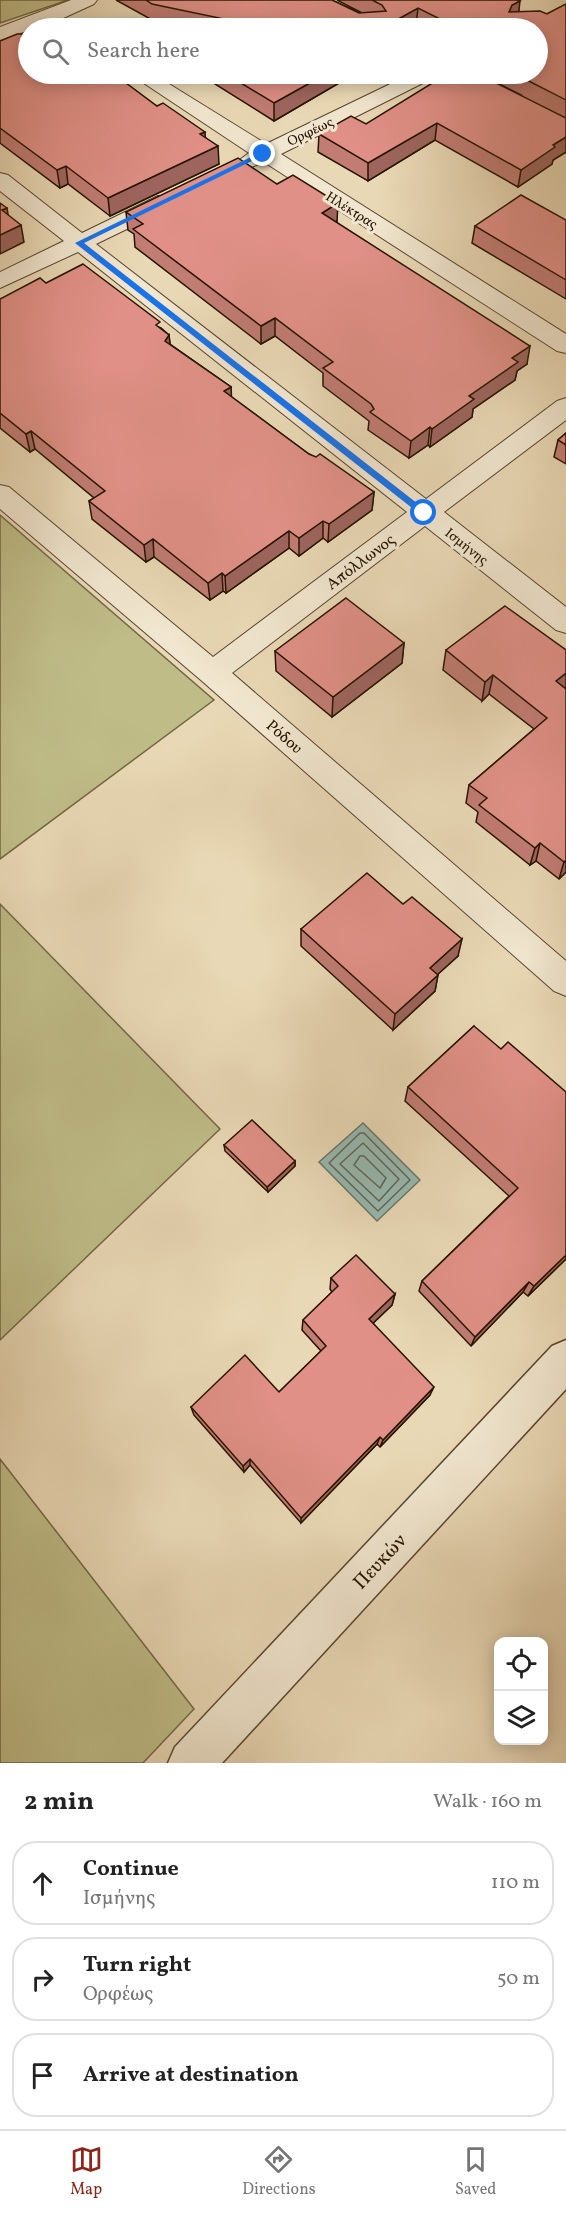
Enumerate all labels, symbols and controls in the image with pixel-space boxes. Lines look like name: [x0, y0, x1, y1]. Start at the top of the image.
search box: [18, 18, 548, 84]
icon: search: [39, 35, 72, 68]
text: Search here: [87, 36, 200, 67]
street label: Ορφέως: [284, 113, 337, 152]
route end: [249, 140, 275, 166]
street label: Ηλέκτρας: [322, 188, 381, 235]
route start: [410, 499, 436, 525]
street label: Ισμήνης: [440, 524, 492, 570]
street label: Απόλλωνος: [322, 529, 400, 596]
street label: Ρόδου: [261, 715, 307, 760]
street label: Πευκών: [347, 1528, 414, 1596]
map controls: [494, 1637, 548, 1745]
button: locate: [494, 1637, 548, 1691]
button: layers: [494, 1691, 548, 1745]
text: 2 min: [24, 1784, 94, 1820]
text: Walk · 160 m: [433, 1788, 542, 1816]
text: Continue: [83, 1854, 179, 1885]
icon: ahead: [26, 1867, 59, 1900]
text: 110 m: [491, 1869, 540, 1897]
text: Ισμήνης: [83, 1885, 155, 1913]
text: Turn right: [83, 1950, 191, 1981]
icon: right: [26, 1963, 59, 1996]
text: 50 m: [497, 1965, 540, 1993]
text: Ορφέως: [83, 1981, 153, 2009]
icon: arrive: [26, 2059, 59, 2092]
text: Arrive at destination: [83, 2060, 299, 2091]
tab: Map: [70, 2143, 103, 2201]
tab: Directions: [242, 2143, 316, 2201]
tab: Saved: [455, 2143, 496, 2201]

